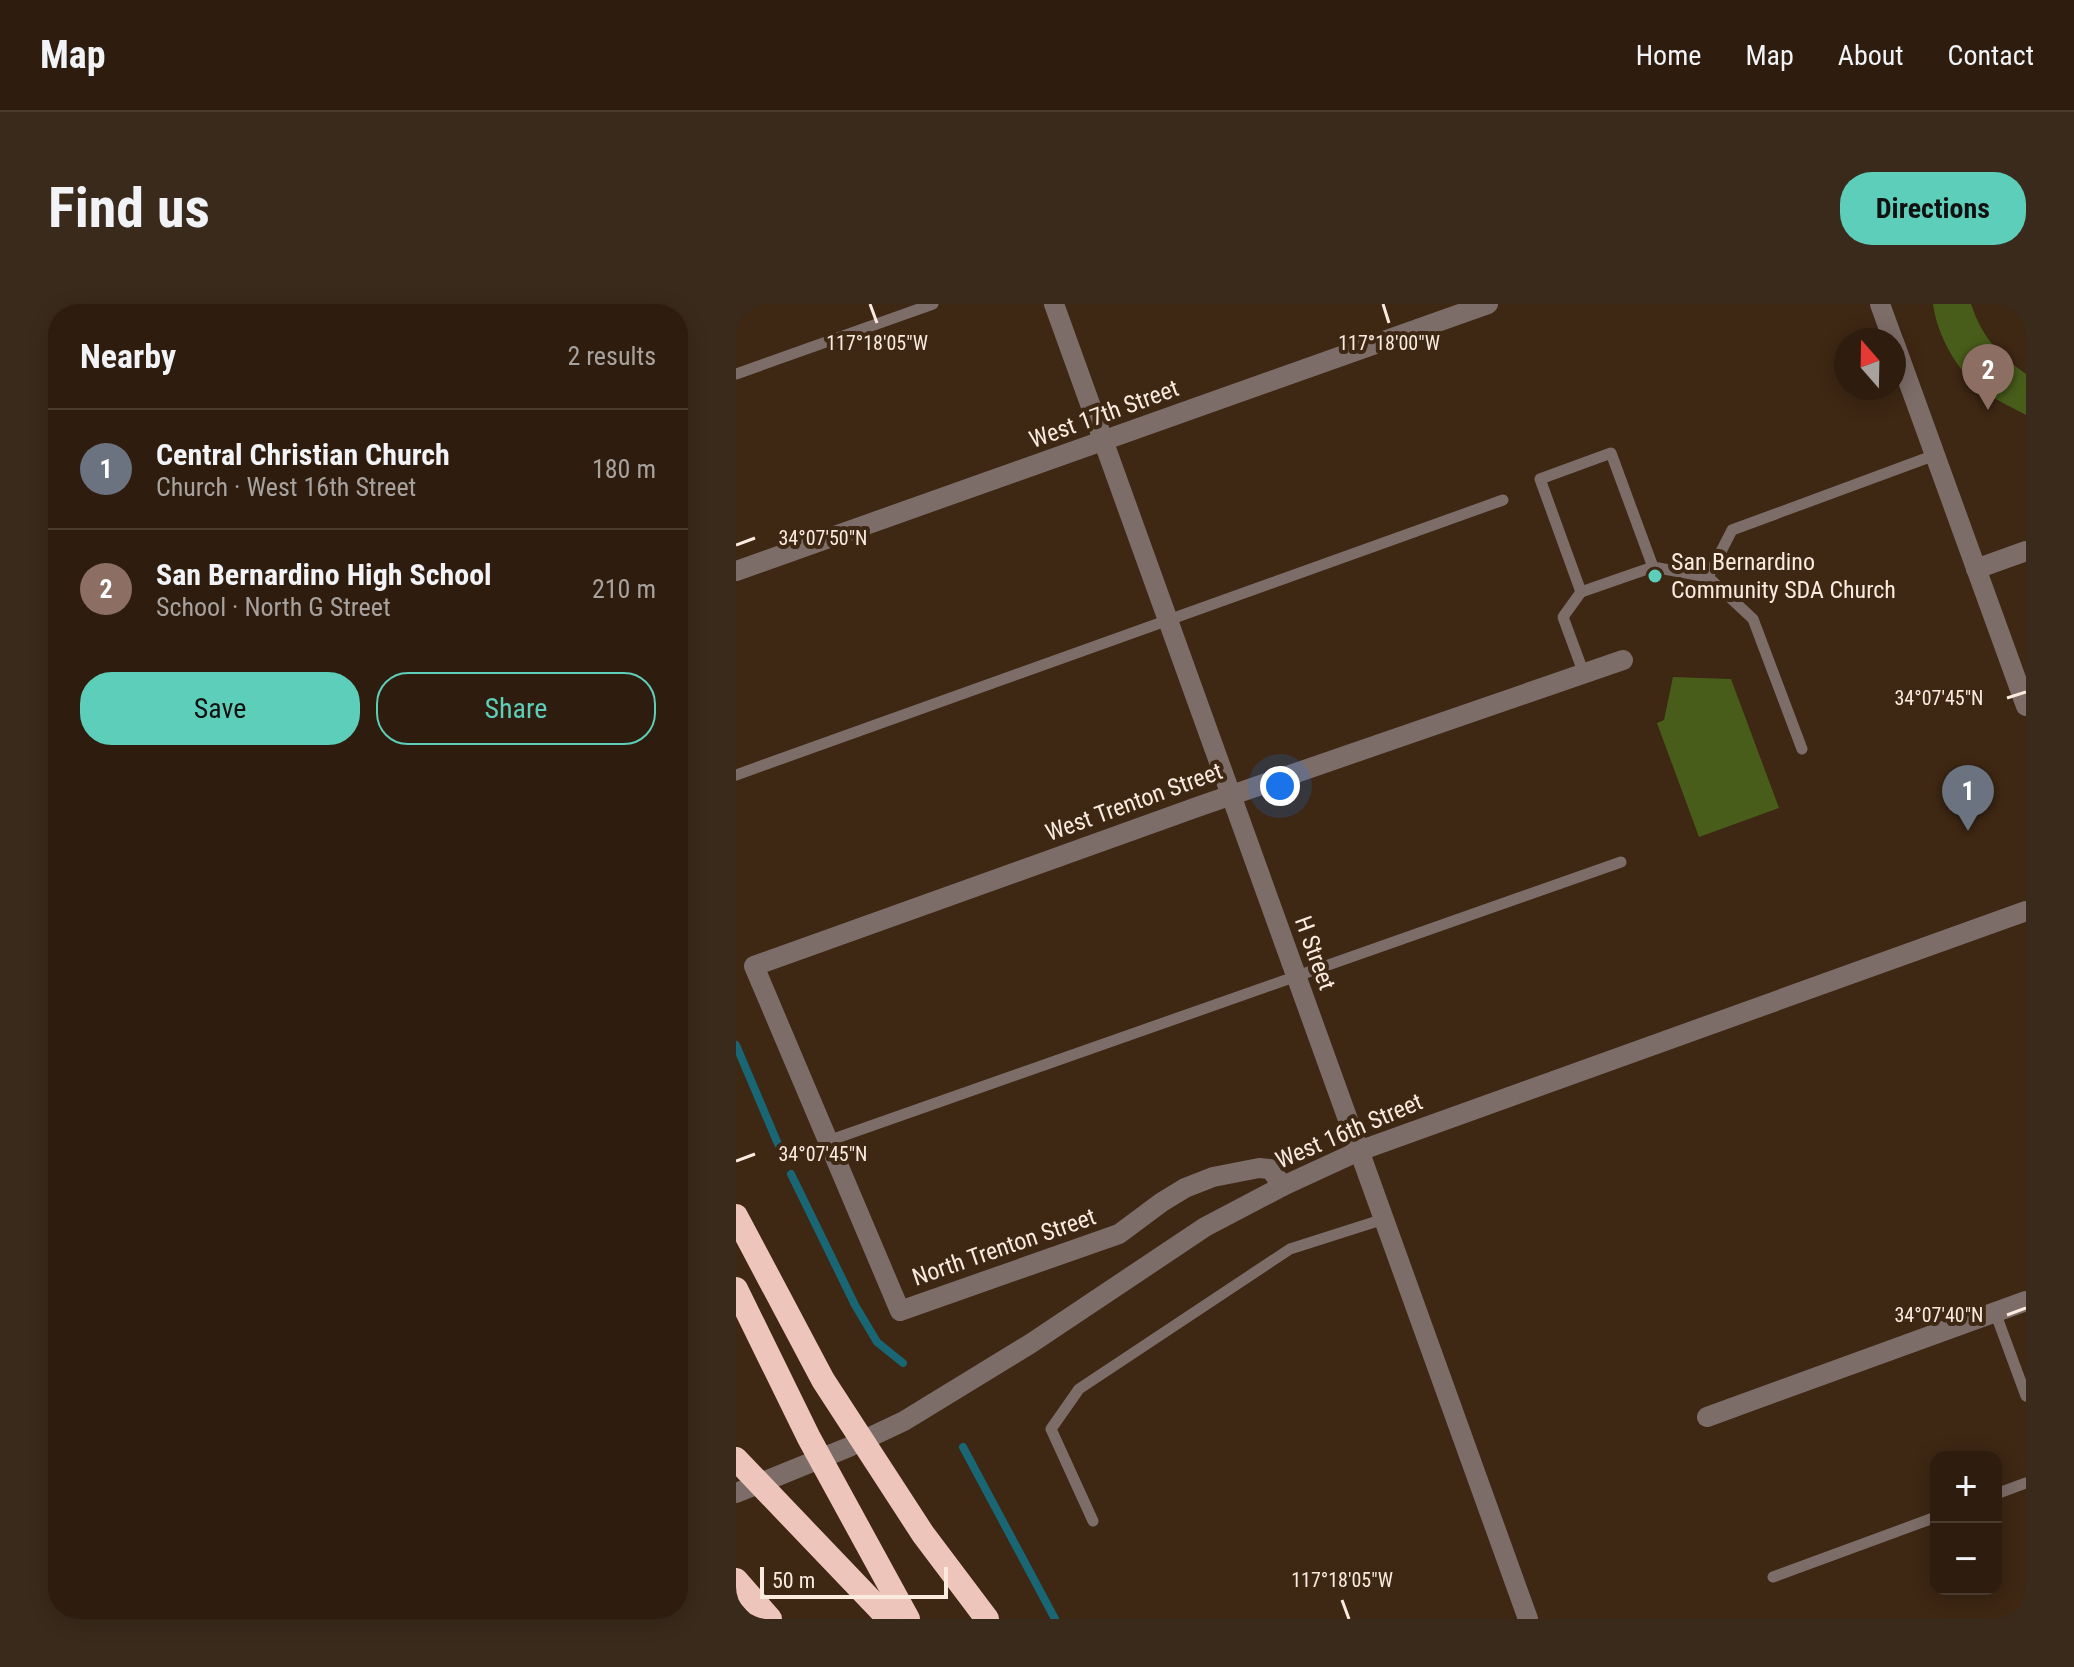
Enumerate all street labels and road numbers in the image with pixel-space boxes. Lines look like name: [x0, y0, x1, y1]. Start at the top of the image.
street label: West 17th Street: [1026, 374, 1182, 454]
street label: West Trenton Street: [1042, 757, 1226, 847]
street label: H Street: [1289, 912, 1341, 994]
street label: West 16th Street: [1271, 1087, 1427, 1175]
street label: North Trenton Street: [908, 1202, 1100, 1292]

